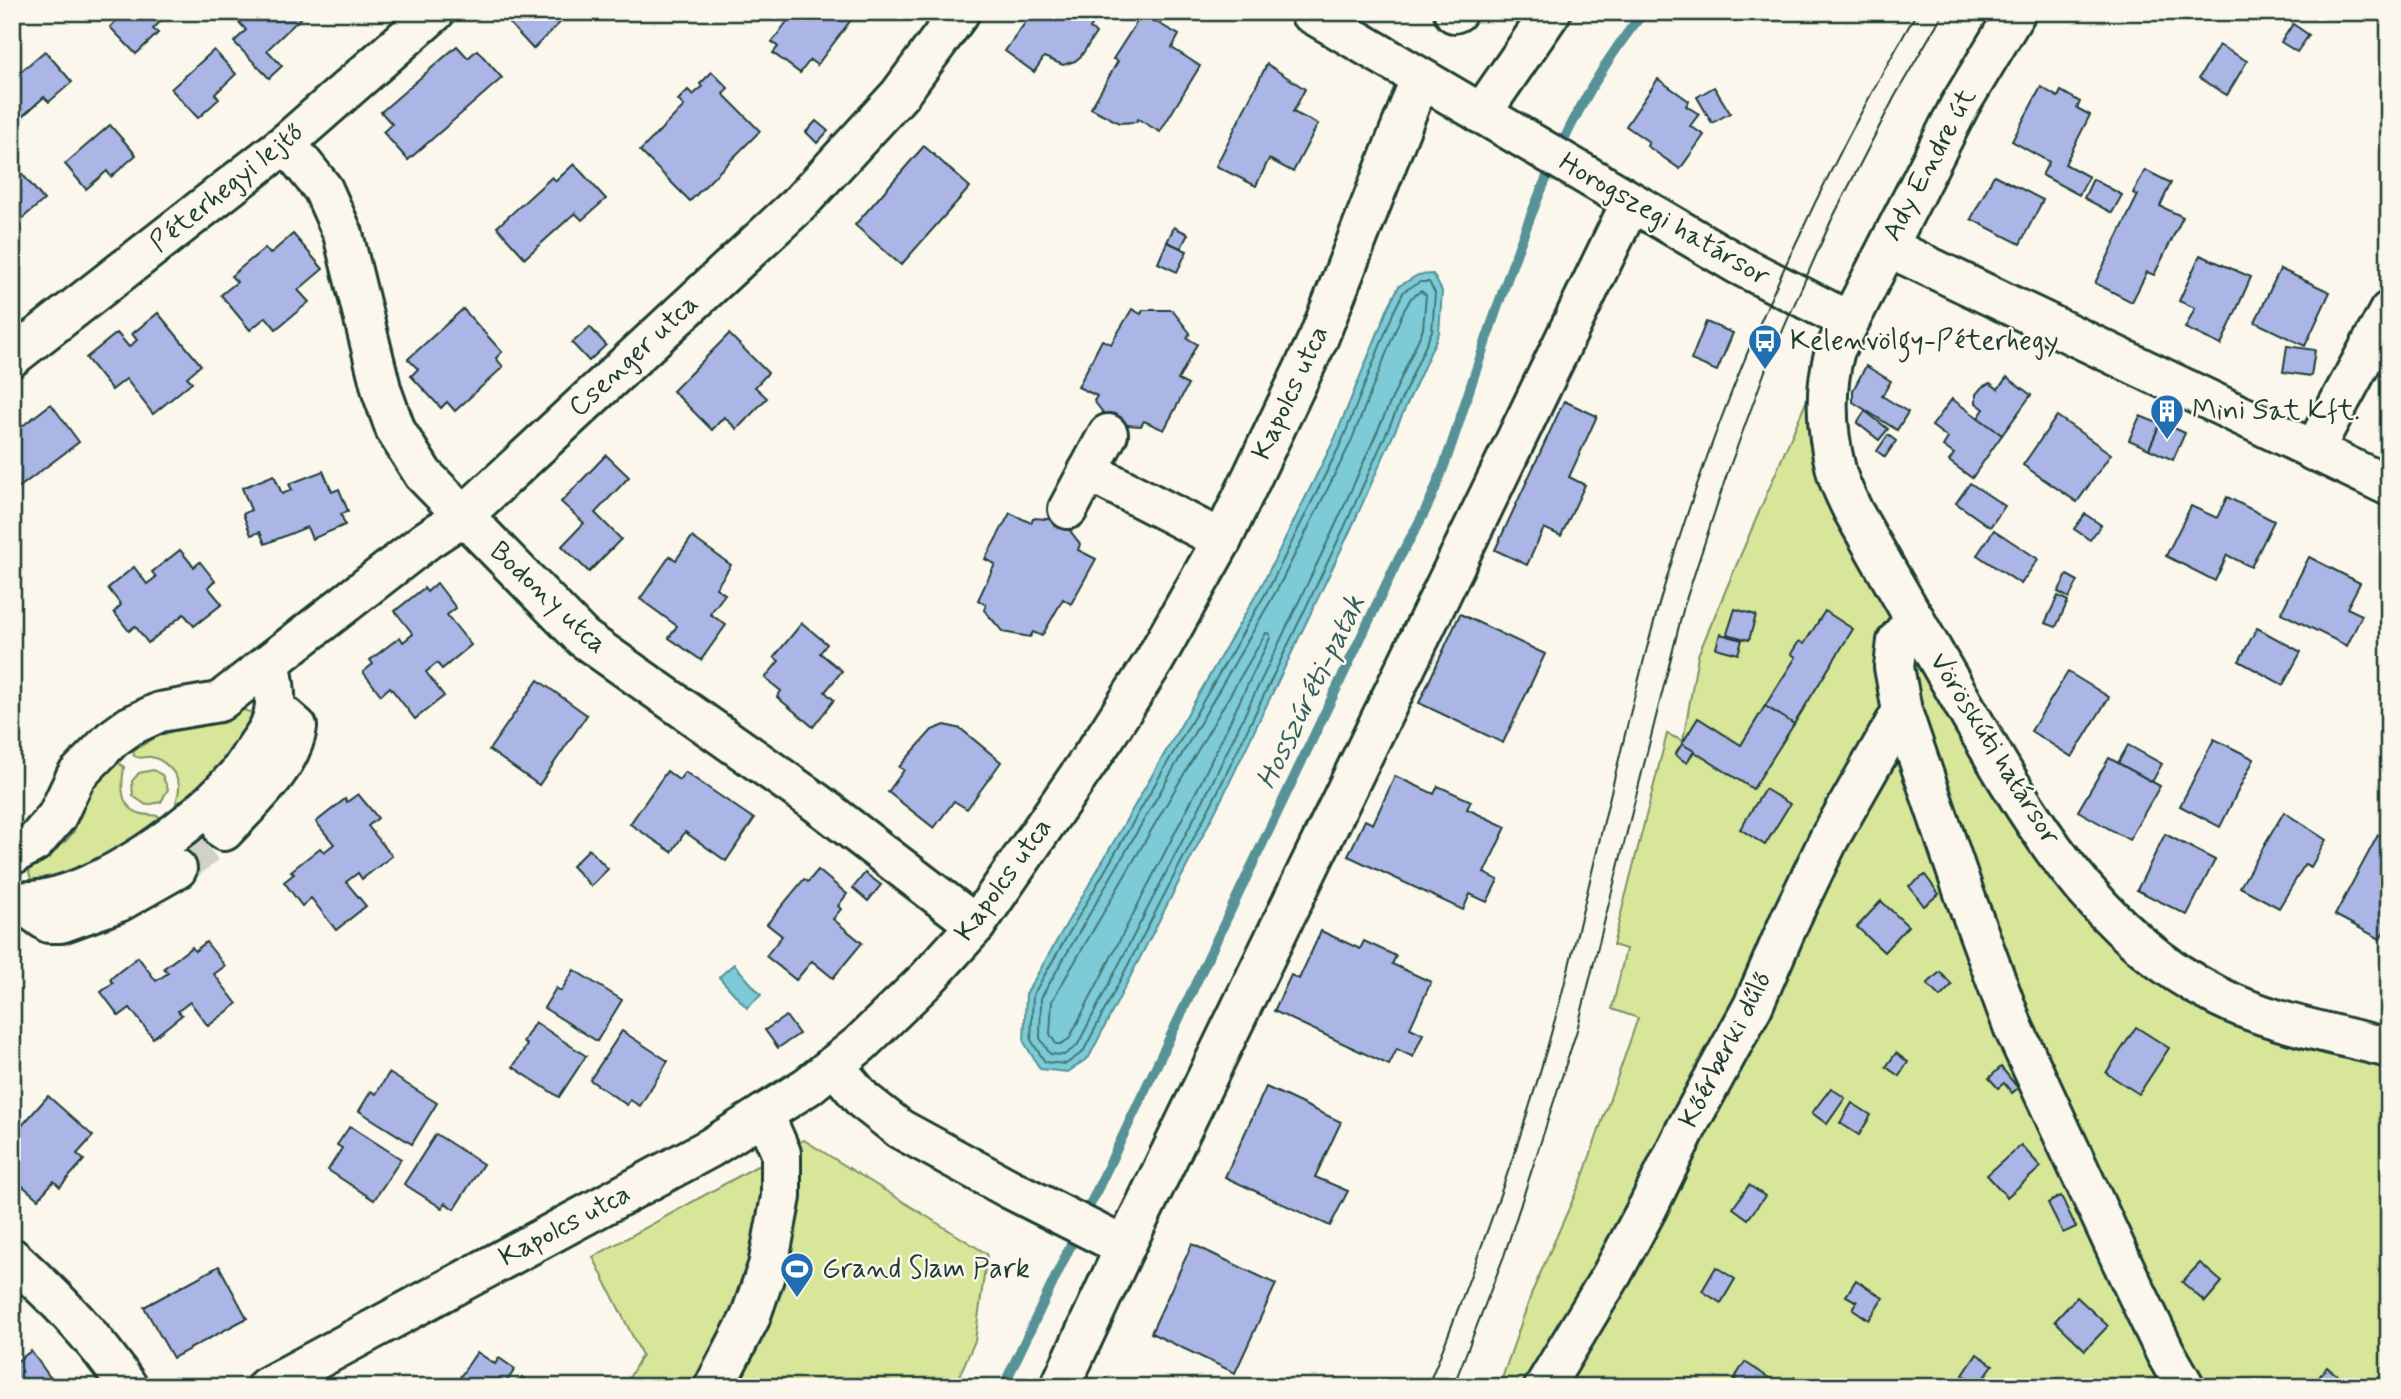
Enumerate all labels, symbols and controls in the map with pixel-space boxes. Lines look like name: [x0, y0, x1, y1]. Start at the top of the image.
street label: Ady Endre út: [1874, 82, 1986, 248]
street label: Péterhegyi lejtő: [143, 115, 311, 261]
street label: Horogszegi határsor: [1552, 145, 1777, 296]
street label: Csenger utca: [561, 286, 707, 426]
street label: Kapolcs utca: [1244, 320, 1338, 466]
bus stop icon: Kelenvölgy-Péterhegy: [1746, 322, 1784, 371]
place label: Kelenvölgy-Péterhegy: [1790, 323, 2058, 363]
building icon: Mini Sat Kft.: [2148, 392, 2186, 441]
place label: Mini Sat Kft.: [2192, 393, 2360, 430]
street label: Bodony utca: [481, 534, 615, 662]
water label: Hosszúréti-patak: [1247, 588, 1375, 796]
street label: Vöröskúti határsor: [1920, 646, 2069, 853]
street label: Kapolcs utca: [947, 811, 1061, 949]
street label: Kőérberki dűlő: [1671, 966, 1781, 1134]
street label: Kapolcs utca: [493, 1176, 637, 1276]
sports icon: Grand Slam Park: [778, 1250, 816, 1299]
place label: Grand Slam Park: [822, 1251, 1030, 1288]

